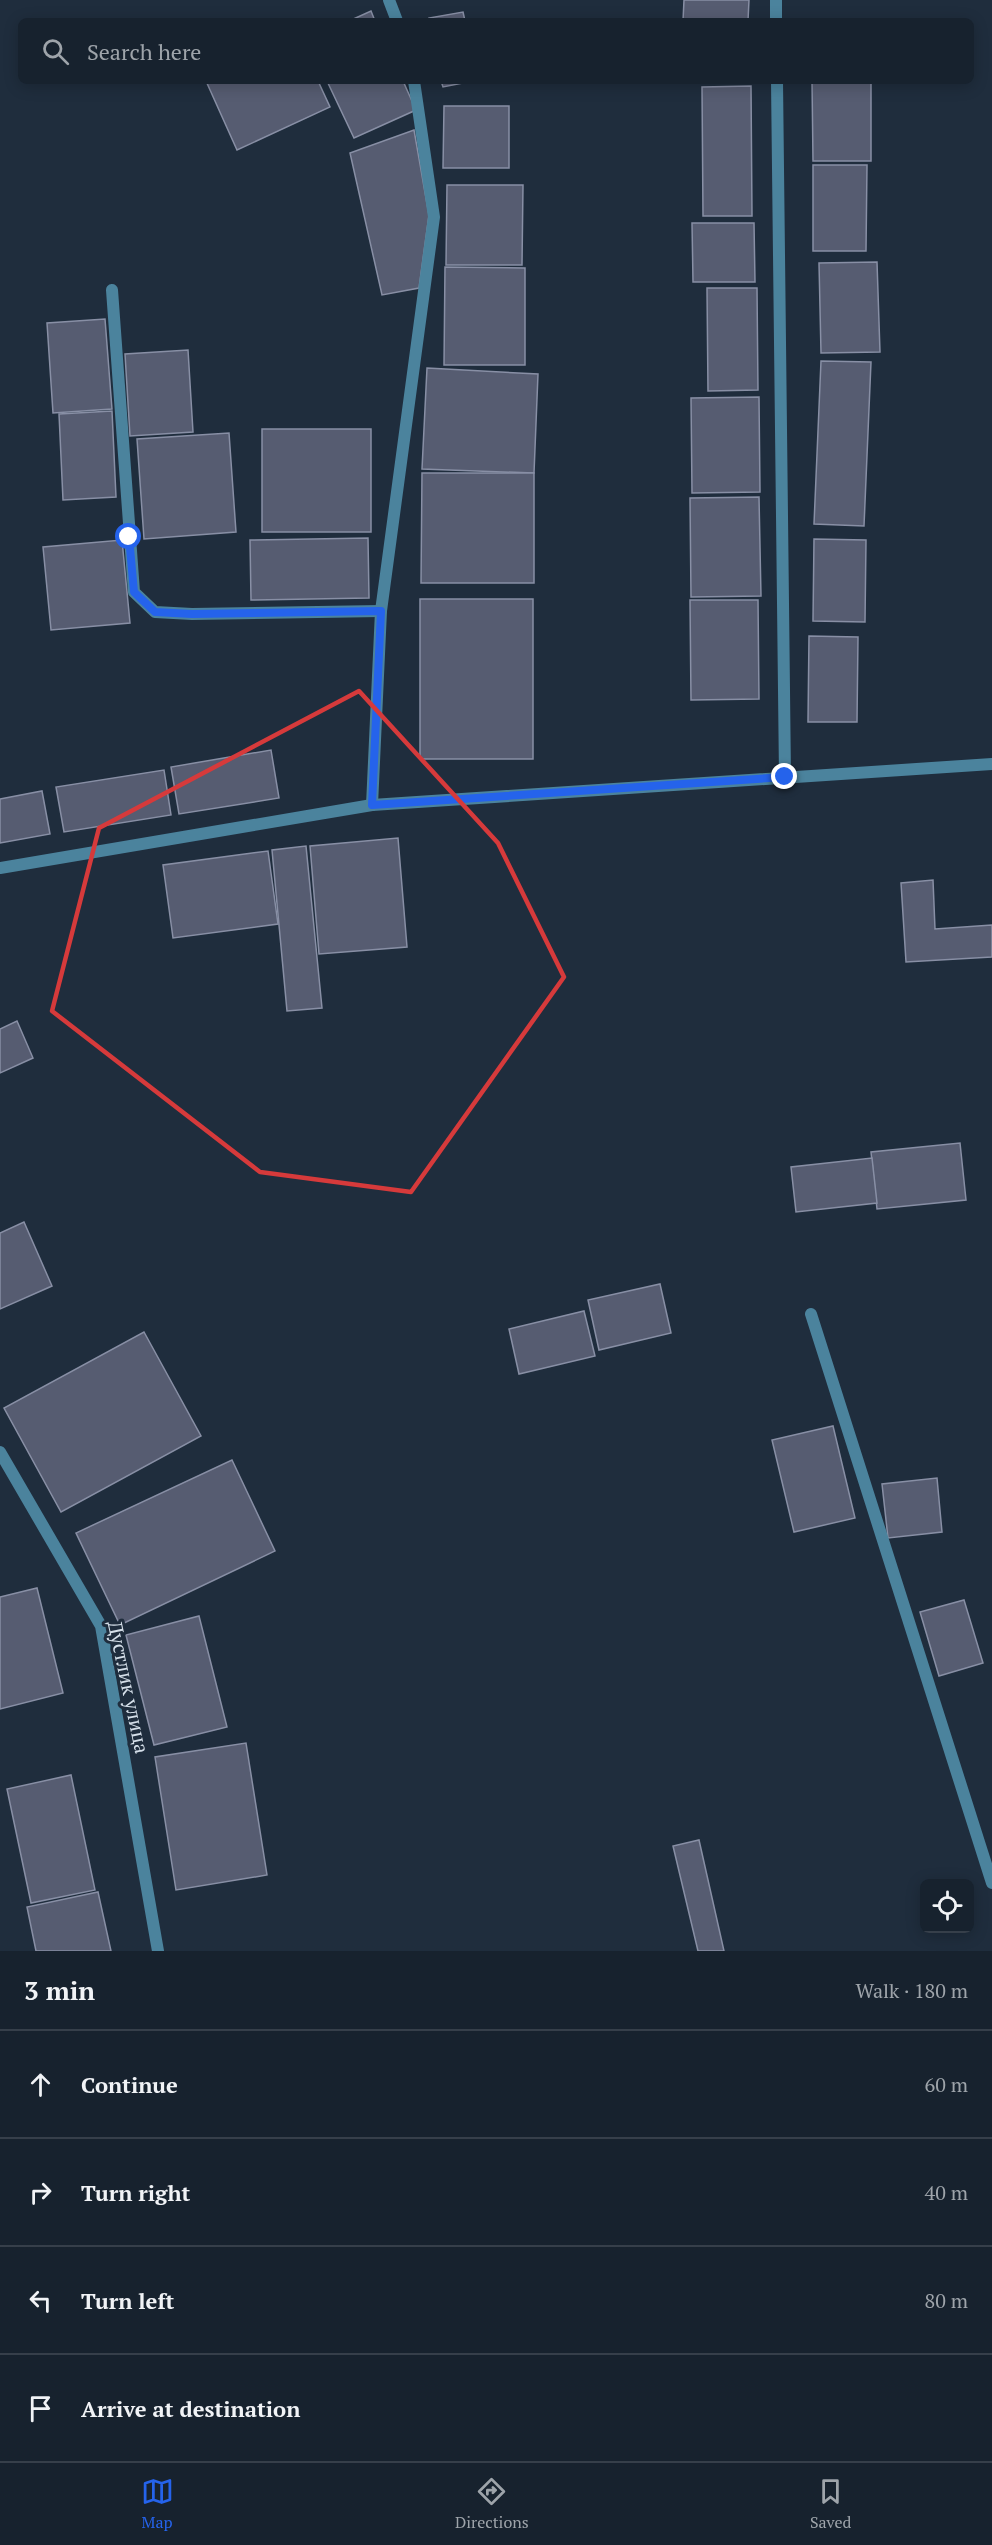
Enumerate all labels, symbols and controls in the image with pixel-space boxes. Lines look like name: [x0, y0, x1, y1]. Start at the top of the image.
search box: [18, 18, 974, 84]
icon: search: [39, 35, 72, 68]
text: Search here: [87, 37, 201, 66]
route start: [115, 523, 141, 549]
route end: [771, 763, 797, 789]
street label: Дустлик улица: [102, 1618, 156, 1756]
map controls: [920, 1879, 974, 1933]
button: locate: [920, 1879, 974, 1933]
text: 3 min: [24, 1973, 95, 2007]
text: Walk · 180 m: [856, 1977, 968, 2004]
icon: ahead: [24, 2068, 57, 2101]
text: Continue: [81, 2070, 178, 2099]
text: 60 m: [925, 2071, 968, 2098]
icon: right: [24, 2176, 57, 2209]
text: Turn right: [81, 2178, 190, 2207]
text: 40 m: [925, 2179, 968, 2206]
icon: left: [24, 2284, 57, 2317]
text: Turn left: [81, 2286, 174, 2315]
text: 80 m: [925, 2287, 968, 2314]
icon: arrive: [24, 2392, 57, 2425]
text: Arrive at destination: [81, 2394, 300, 2423]
tab: Map: [141, 2475, 174, 2533]
tab: Directions: [455, 2475, 529, 2533]
tab: Saved: [810, 2475, 851, 2533]

